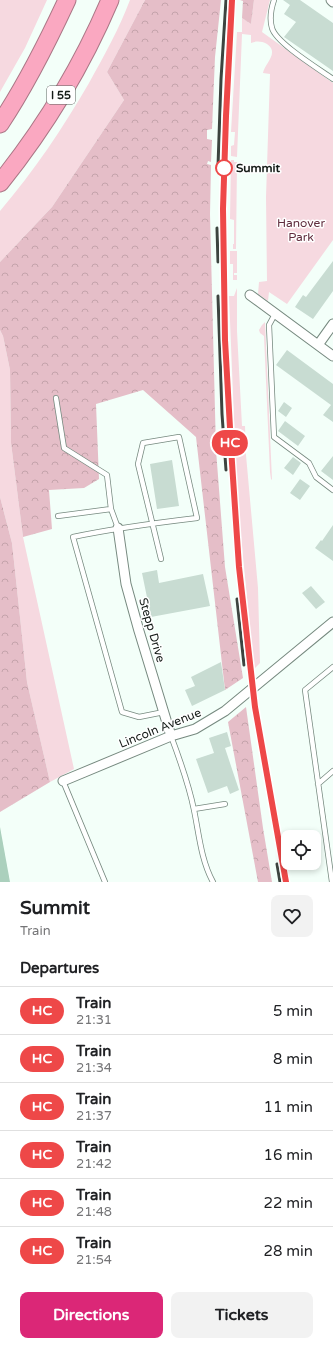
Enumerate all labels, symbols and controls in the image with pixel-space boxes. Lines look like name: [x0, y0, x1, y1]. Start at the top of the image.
road number: I 55: [47, 86, 75, 104]
marker: Summit: [215, 159, 233, 177]
place label: Summit: [236, 161, 281, 175]
park label: Hanover Park: [277, 216, 325, 244]
line badge: HC: [212, 430, 248, 456]
text: HC: [220, 434, 240, 451]
street label: Stepp Drive: [136, 596, 168, 664]
street label: Lincoln Avenue: [117, 705, 203, 751]
map controls: [281, 830, 321, 870]
button: locate: [281, 830, 321, 870]
button: heart: [271, 895, 313, 937]
text: Summit: [20, 897, 90, 919]
text: Train: [20, 923, 51, 939]
text: Departures: [20, 959, 99, 977]
text: Train: [76, 994, 111, 1012]
text: HC: [32, 1002, 52, 1019]
text: 5 min: [273, 1002, 313, 1020]
text: 21:31: [76, 1012, 112, 1028]
text: Train: [76, 1042, 111, 1060]
text: HC: [32, 1050, 52, 1067]
text: 8 min: [273, 1050, 313, 1068]
text: 21:34: [76, 1060, 112, 1076]
text: Train: [76, 1090, 111, 1108]
text: HC: [32, 1098, 52, 1115]
text: 11 min: [264, 1098, 313, 1116]
text: 21:37: [76, 1108, 112, 1124]
text: Train: [76, 1138, 111, 1156]
text: HC: [32, 1146, 52, 1163]
text: 16 min: [264, 1146, 313, 1164]
text: 21:42: [76, 1156, 112, 1172]
text: Train: [76, 1186, 111, 1204]
text: HC: [32, 1194, 52, 1211]
text: 22 min: [264, 1194, 313, 1212]
text: 21:48: [76, 1204, 112, 1220]
text: Train: [76, 1234, 111, 1252]
text: HC: [32, 1242, 52, 1259]
text: 28 min: [264, 1242, 313, 1260]
text: 21:54: [76, 1252, 112, 1268]
button: Directions: [20, 1292, 163, 1338]
button: Tickets: [171, 1292, 313, 1338]

